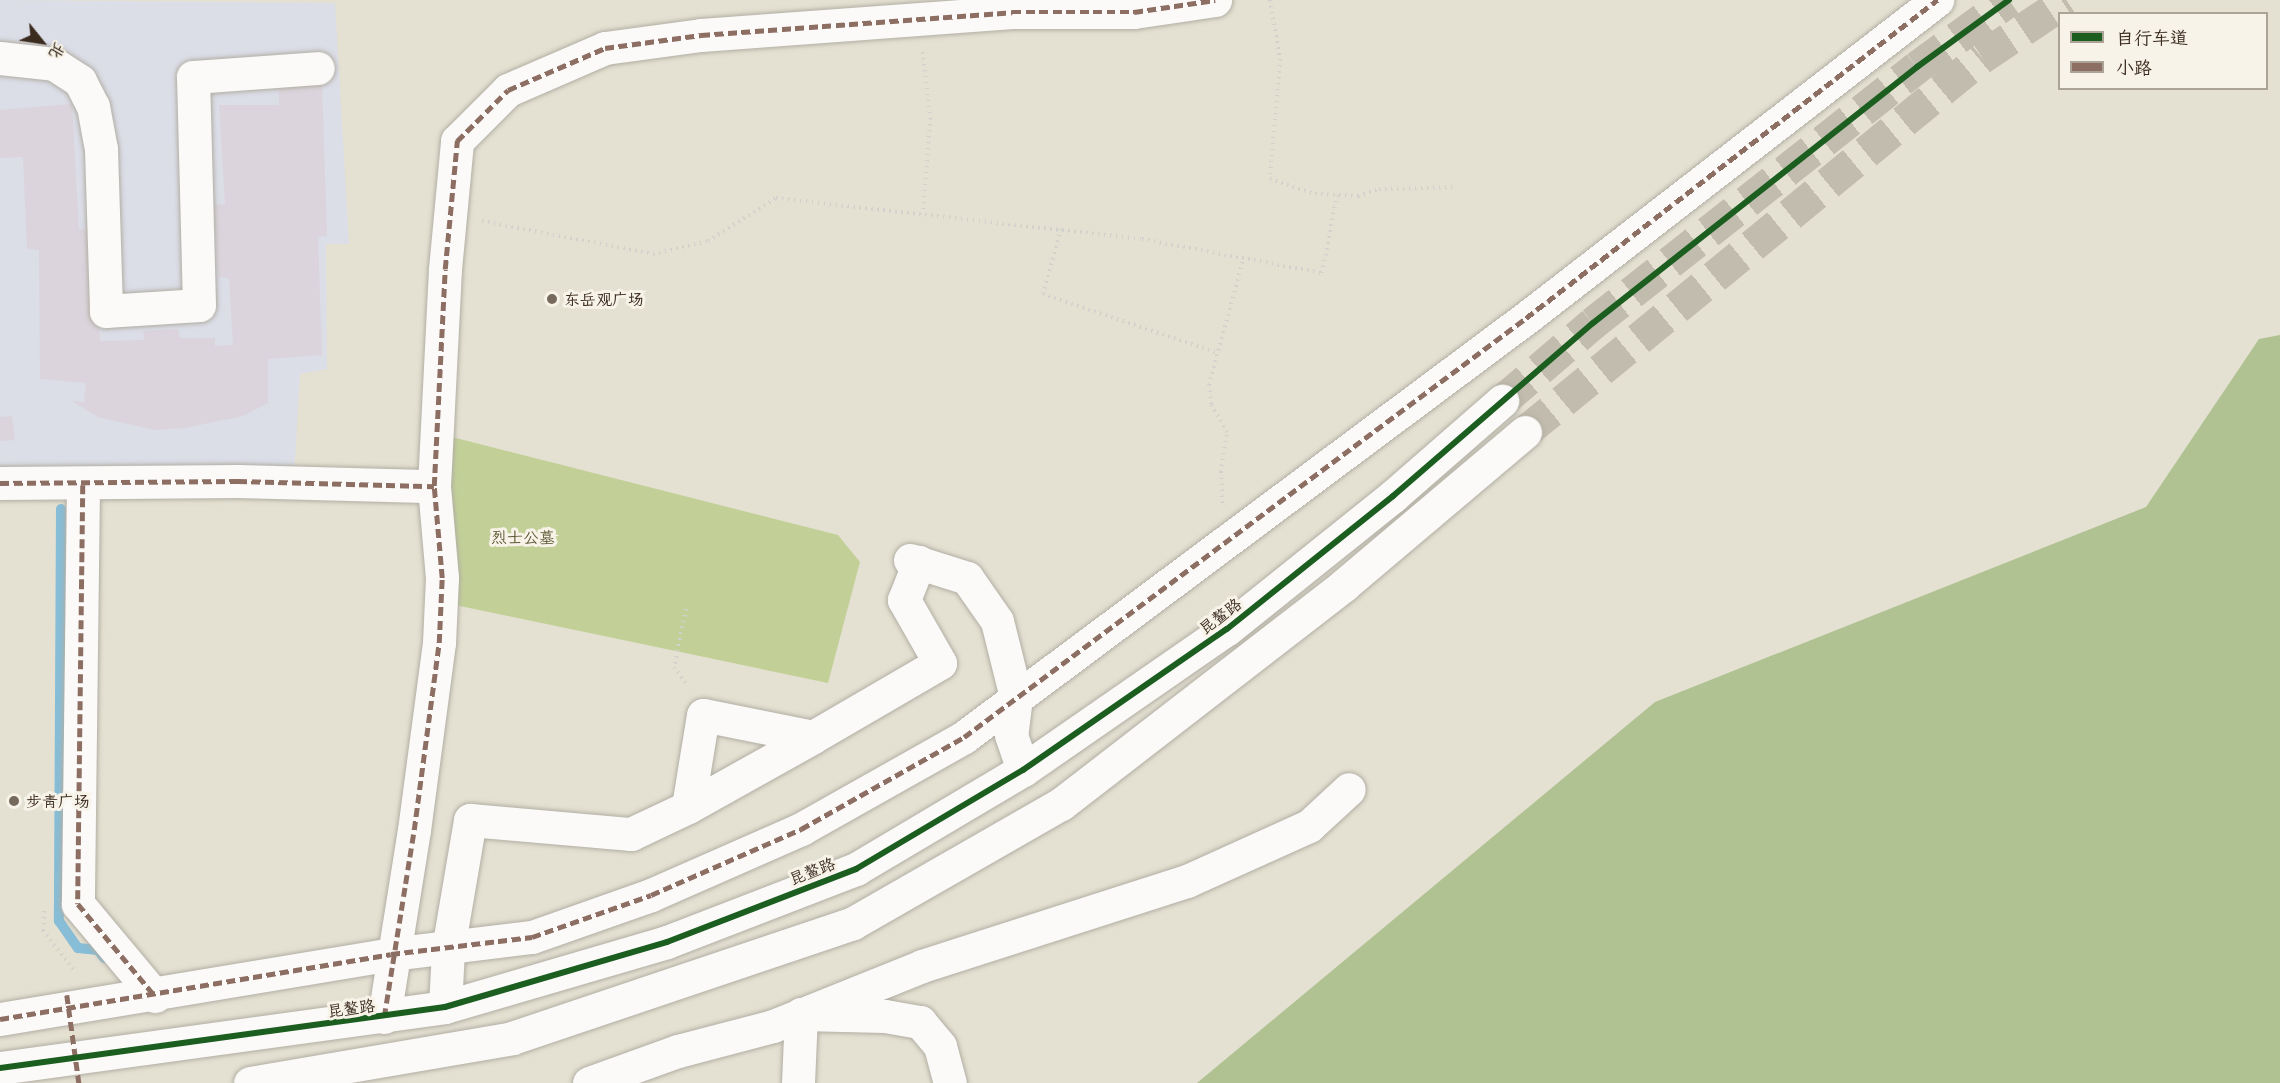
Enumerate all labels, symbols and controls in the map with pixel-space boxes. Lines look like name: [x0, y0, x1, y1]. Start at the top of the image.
north arrow: [12, 12, 72, 72]
legend: [2058, 12, 2268, 90]
text: 自行车道: [2116, 26, 2188, 49]
text: 北: [45, 39, 70, 63]
text: 小路: [2116, 56, 2152, 79]
place label: 东岳观广场: [564, 289, 644, 309]
marker: 东岳观广场: [545, 292, 559, 306]
park label: 烈士公墓: [491, 527, 555, 547]
street label: 昆鳌路: [1195, 594, 1245, 638]
place label: 步青广场: [26, 791, 90, 811]
marker: 步青广场: [7, 794, 21, 808]
street label: 昆鳌路: [786, 853, 838, 889]
street label: 昆鳌路: [326, 996, 376, 1020]

